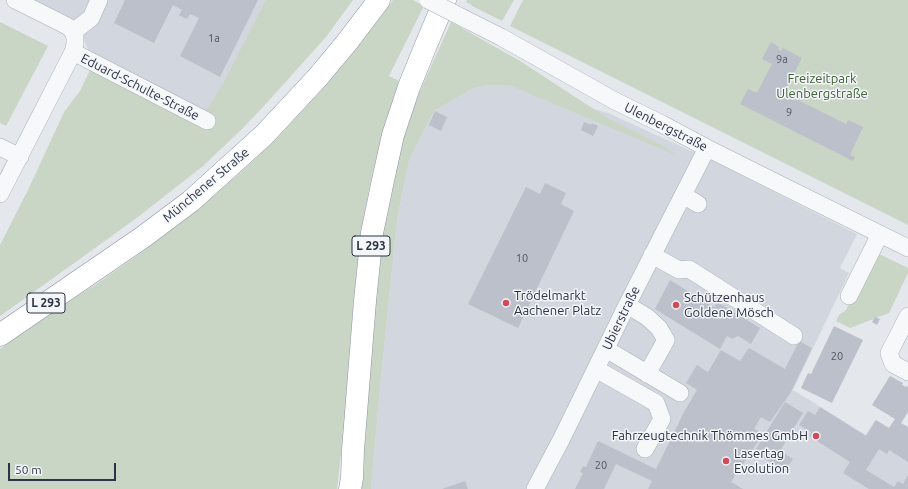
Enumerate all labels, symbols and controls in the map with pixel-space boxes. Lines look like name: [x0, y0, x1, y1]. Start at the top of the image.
house number: 1a: [208, 31, 220, 45]
street label: Eduard-Schulte-Straße: [78, 50, 202, 124]
house number: 9a: [776, 52, 788, 66]
park label: Freizeitpark Ulenbergstraße: [776, 71, 868, 102]
street label: Ulenbergstraße: [622, 99, 710, 155]
house number: 9: [786, 105, 792, 119]
street label: Münchener Straße: [160, 144, 252, 226]
road number: L 293: [352, 236, 390, 256]
house number: 10: [516, 251, 528, 265]
street label: Ubierstraße: [599, 284, 643, 352]
place label: Trödelmarkt Aachener Platz: [514, 288, 601, 319]
place label: Schützenhaus Goldene Mösch: [684, 290, 774, 321]
road number: L 293: [27, 293, 65, 313]
marker: Trödelmarkt Aachener Platz: [501, 298, 511, 308]
marker: Schützenhaus Goldene Mösch: [671, 300, 681, 310]
house number: 20: [831, 349, 843, 363]
place label: Fahrzeugtechnik Thömmes GmbH: [612, 428, 808, 444]
marker: Fahrzeugtechnik Thömmes GmbH: [811, 431, 821, 441]
place label: Lasertag Evolution: [734, 446, 789, 477]
scale bar: [10, 455, 118, 481]
marker: Lasertag Evolution: [721, 456, 731, 466]
house number: 20: [595, 458, 607, 472]
text: 50 m: [15, 463, 42, 476]

